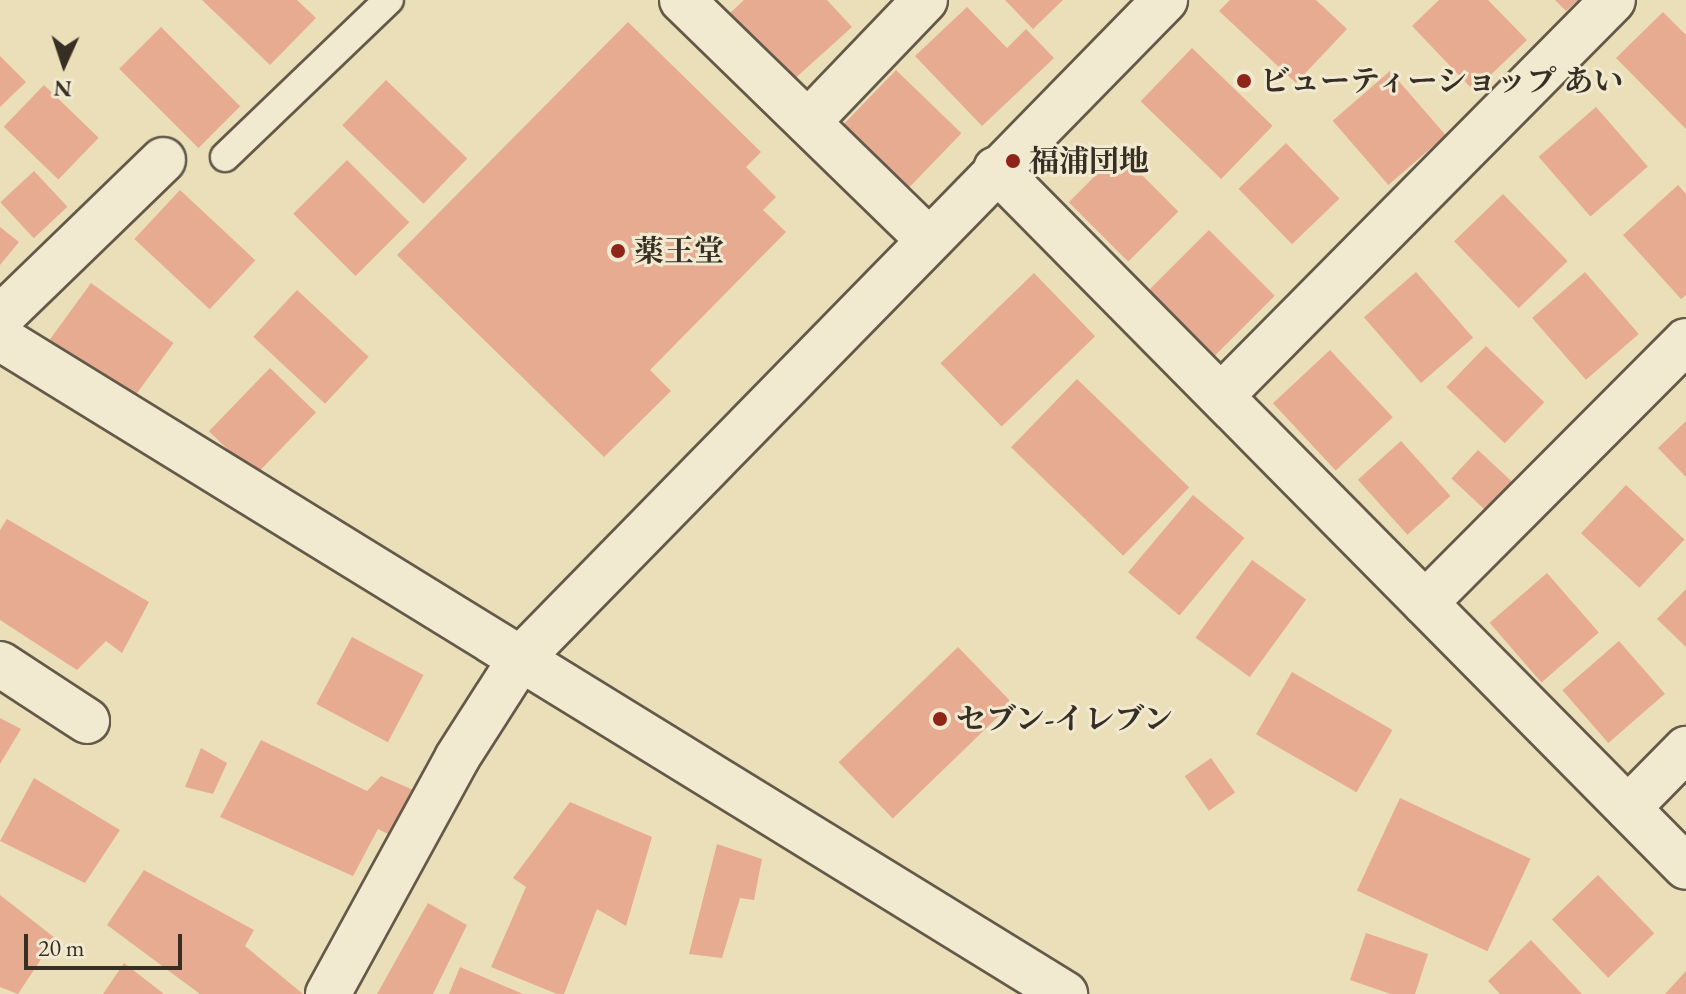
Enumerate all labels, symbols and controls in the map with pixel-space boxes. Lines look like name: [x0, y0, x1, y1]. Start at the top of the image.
north arrow: [24, 24, 104, 104]
place label: ビューティーショップ あい: [1260, 63, 1627, 99]
marker: ビューティーショップ あい: [1235, 72, 1253, 90]
text: N: [53, 74, 72, 103]
place label: 福浦団地: [1029, 143, 1149, 179]
marker: 福浦団地: [1004, 152, 1022, 170]
place label: 薬王堂: [634, 233, 724, 269]
marker: 薬王堂: [609, 242, 627, 260]
place label: セブン-イレブン: [956, 701, 1175, 737]
marker: セブン-イレブン: [931, 710, 949, 728]
scale bar: [28, 918, 186, 968]
text: 20 m: [38, 932, 85, 963]

